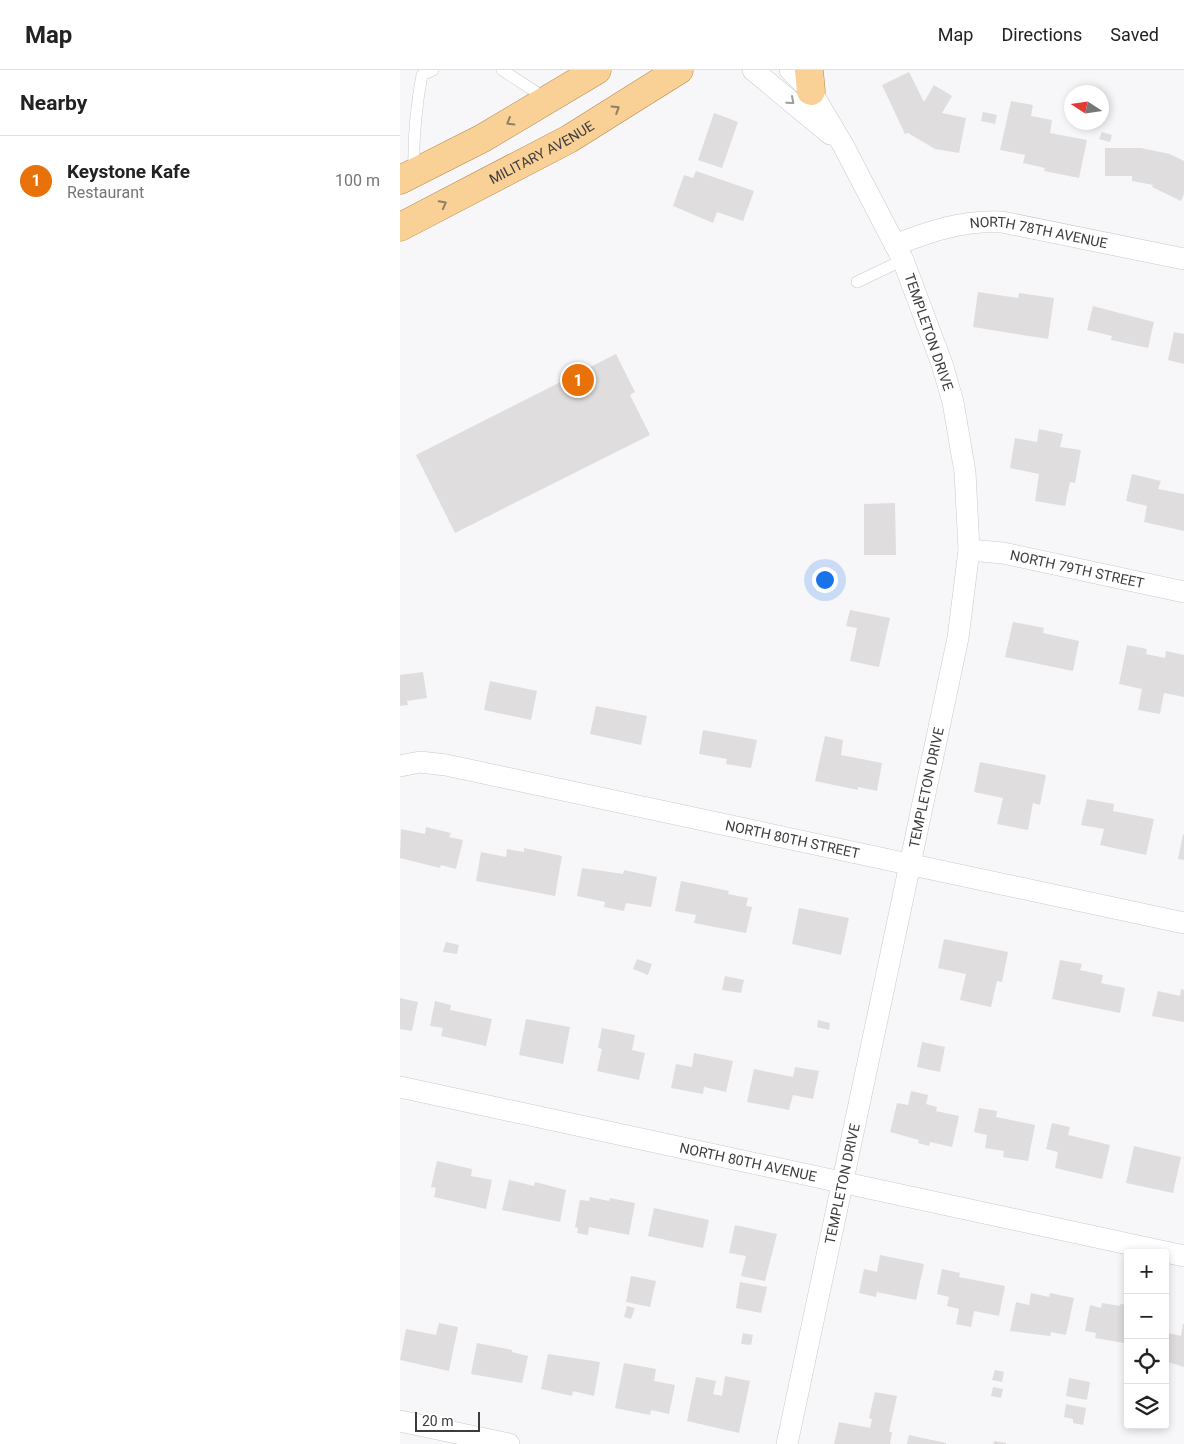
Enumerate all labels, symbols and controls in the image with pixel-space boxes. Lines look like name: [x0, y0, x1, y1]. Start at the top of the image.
text: Map: [25, 21, 72, 49]
text: Map: [938, 24, 973, 45]
text: Directions: [1001, 24, 1082, 45]
text: Saved: [1110, 24, 1159, 45]
north arrow: [1064, 85, 1109, 130]
text: Nearby: [20, 91, 87, 115]
one-way arrow: [786, 95, 795, 104]
one-way arrow: [611, 106, 620, 116]
one-way arrow: [506, 115, 515, 125]
street label: MILITARY AVENUE: [486, 117, 597, 187]
text: Keystone Kafe: [67, 160, 190, 183]
text: 1: [31, 171, 41, 190]
text: 100 m: [335, 171, 380, 190]
text: Restaurant: [67, 183, 144, 202]
one-way arrow: [438, 200, 447, 210]
street label: NORTH 78TH AVENUE: [969, 214, 1109, 251]
street label: TEMPLETON DRIVE: [901, 271, 957, 393]
pin: 1: [562, 361, 594, 399]
street label: NORTH 79TH STREET: [1009, 547, 1146, 591]
your location: [812, 567, 838, 593]
street label: TEMPLETON DRIVE: [906, 726, 947, 849]
street label: NORTH 80TH STREET: [724, 817, 862, 861]
street label: TEMPLETON DRIVE: [822, 1122, 863, 1246]
street label: NORTH 80TH AVENUE: [678, 1139, 818, 1185]
map controls: [1124, 1249, 1169, 1429]
button: +: [1124, 1249, 1169, 1294]
button: −: [1124, 1294, 1169, 1339]
button: locate: [1124, 1339, 1169, 1384]
button: layers: [1124, 1384, 1169, 1429]
scale bar: [415, 1409, 480, 1432]
text: 20 m: [422, 1413, 454, 1429]

